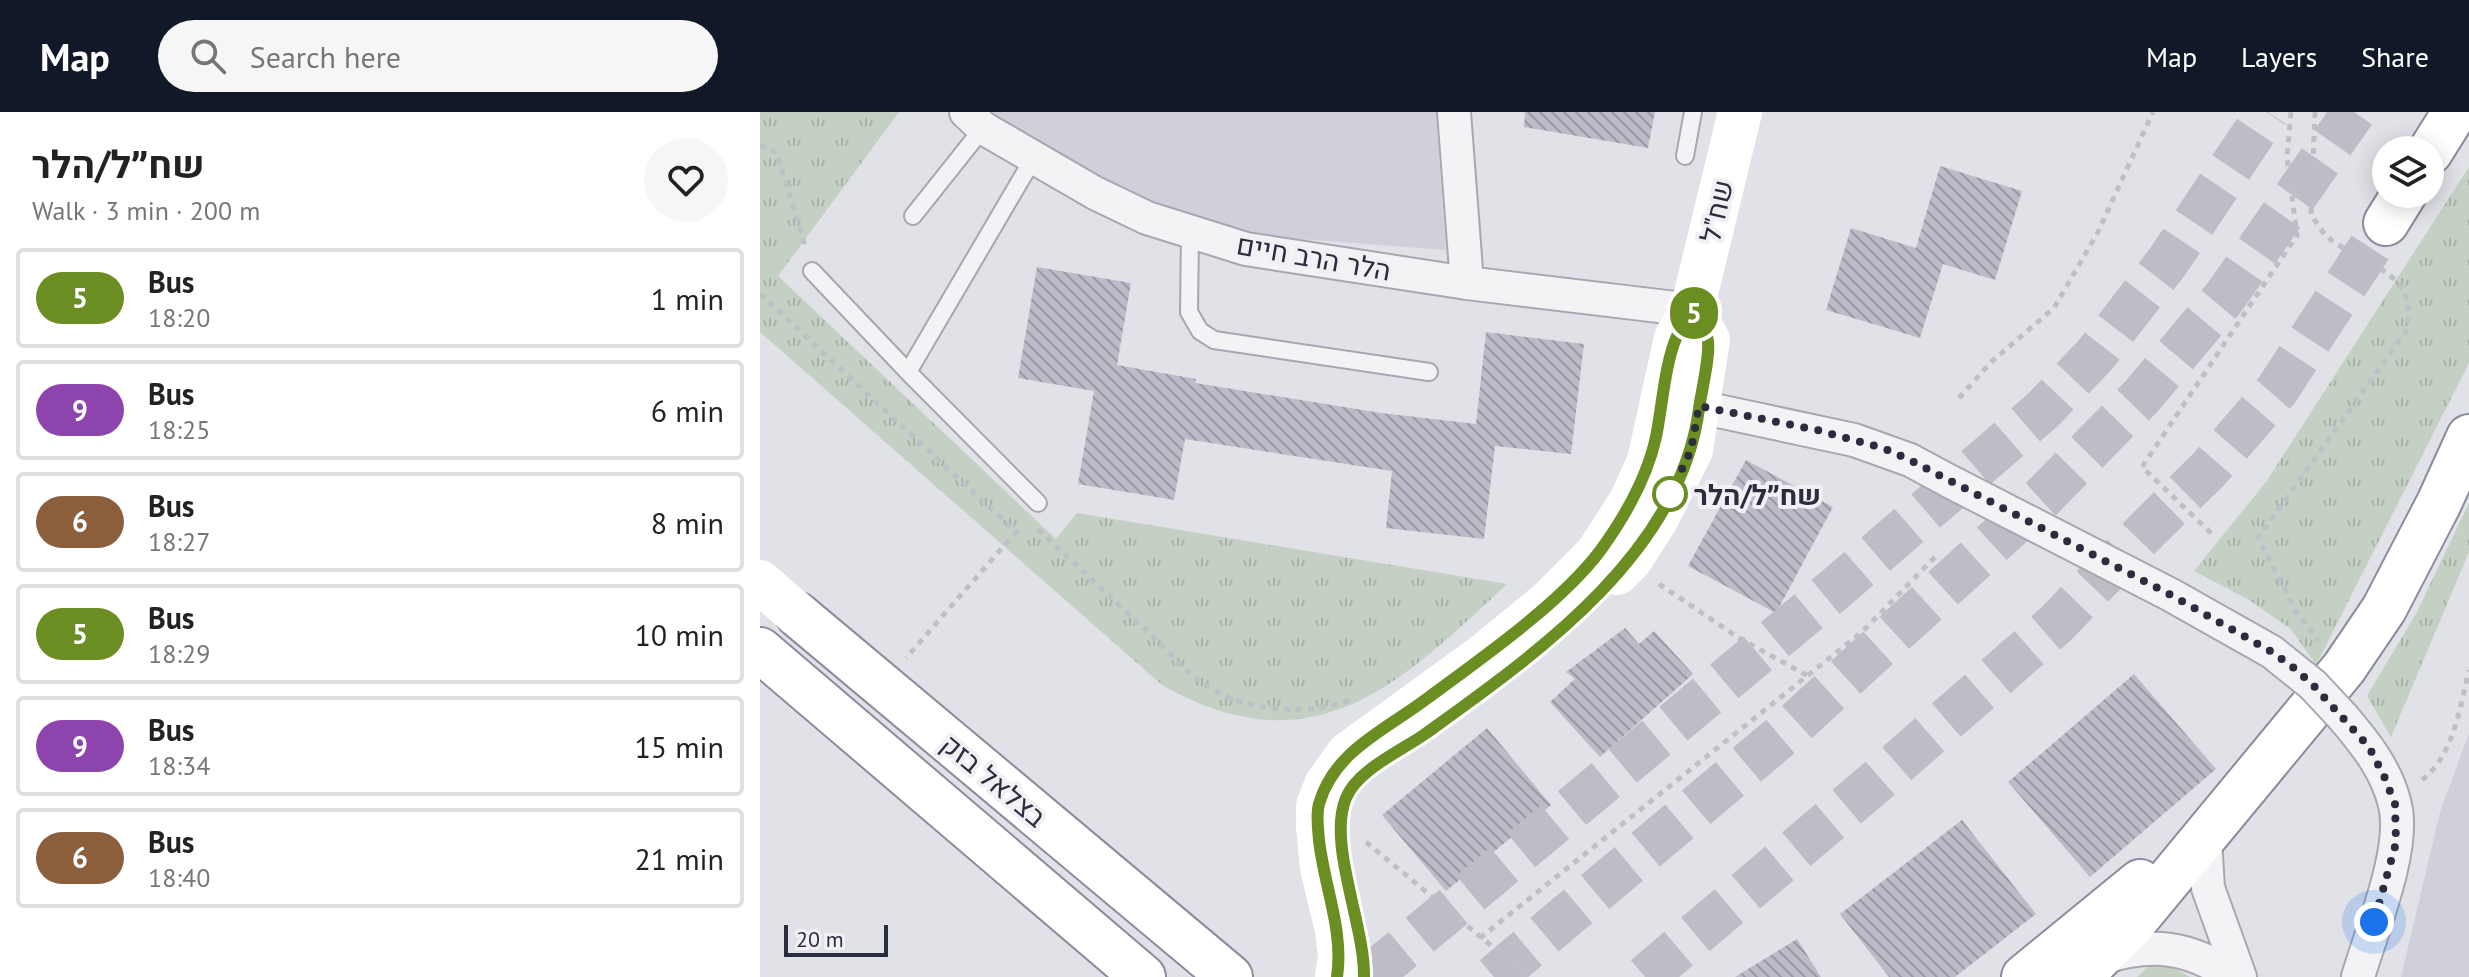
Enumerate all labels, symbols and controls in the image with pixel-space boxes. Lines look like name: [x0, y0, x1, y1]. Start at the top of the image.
search box: [158, 20, 718, 92]
text: Map: [40, 32, 110, 81]
icon: search: [186, 34, 230, 78]
text: Search here: [250, 37, 401, 76]
text: Map: [2146, 38, 2197, 75]
text: Layers: [2241, 38, 2317, 75]
text: Share: [2361, 38, 2429, 75]
map controls: [2372, 136, 2444, 208]
button: layers: [2372, 136, 2444, 208]
button: heart: [644, 138, 728, 222]
text: שח״ל/הלר: [32, 139, 205, 188]
street label: שח"ל: [1691, 176, 1741, 246]
text: Walk · 3 min · 200 m: [32, 194, 260, 227]
street label: הלר הרב חיים: [1234, 225, 1394, 289]
text: Bus: [148, 262, 195, 301]
text: 5: [72, 279, 88, 316]
text: 1 min: [651, 279, 724, 318]
line badge: 5: [1668, 287, 1720, 339]
text: 5: [1686, 294, 1702, 331]
text: 18:20: [148, 301, 210, 334]
text: Bus: [148, 374, 195, 413]
text: 9: [72, 391, 88, 428]
text: 6 min: [651, 391, 724, 430]
text: 18:25: [148, 413, 210, 446]
place label: שח״ל/הלר: [1694, 476, 1821, 513]
marker: שח״ל/הלר: [1653, 477, 1687, 511]
text: Bus: [148, 486, 195, 525]
text: 6: [72, 503, 88, 540]
text: 8 min: [651, 503, 724, 542]
text: 18:27: [148, 525, 210, 558]
text: Bus: [148, 598, 195, 637]
text: 5: [72, 615, 88, 652]
text: 10 min: [634, 615, 724, 654]
text: 18:29: [148, 637, 210, 670]
text: Bus: [148, 710, 195, 749]
street label: בצלאל בזק: [934, 725, 1054, 835]
text: 9: [72, 727, 88, 764]
text: 15 min: [634, 727, 724, 766]
text: 18:34: [148, 749, 210, 782]
text: Bus: [148, 822, 195, 861]
text: 6: [72, 839, 88, 876]
text: 21 min: [634, 839, 724, 878]
text: 18:40: [148, 861, 210, 894]
your location: [2354, 902, 2394, 942]
scale bar: [784, 921, 888, 957]
text: 20 m: [796, 925, 844, 953]

